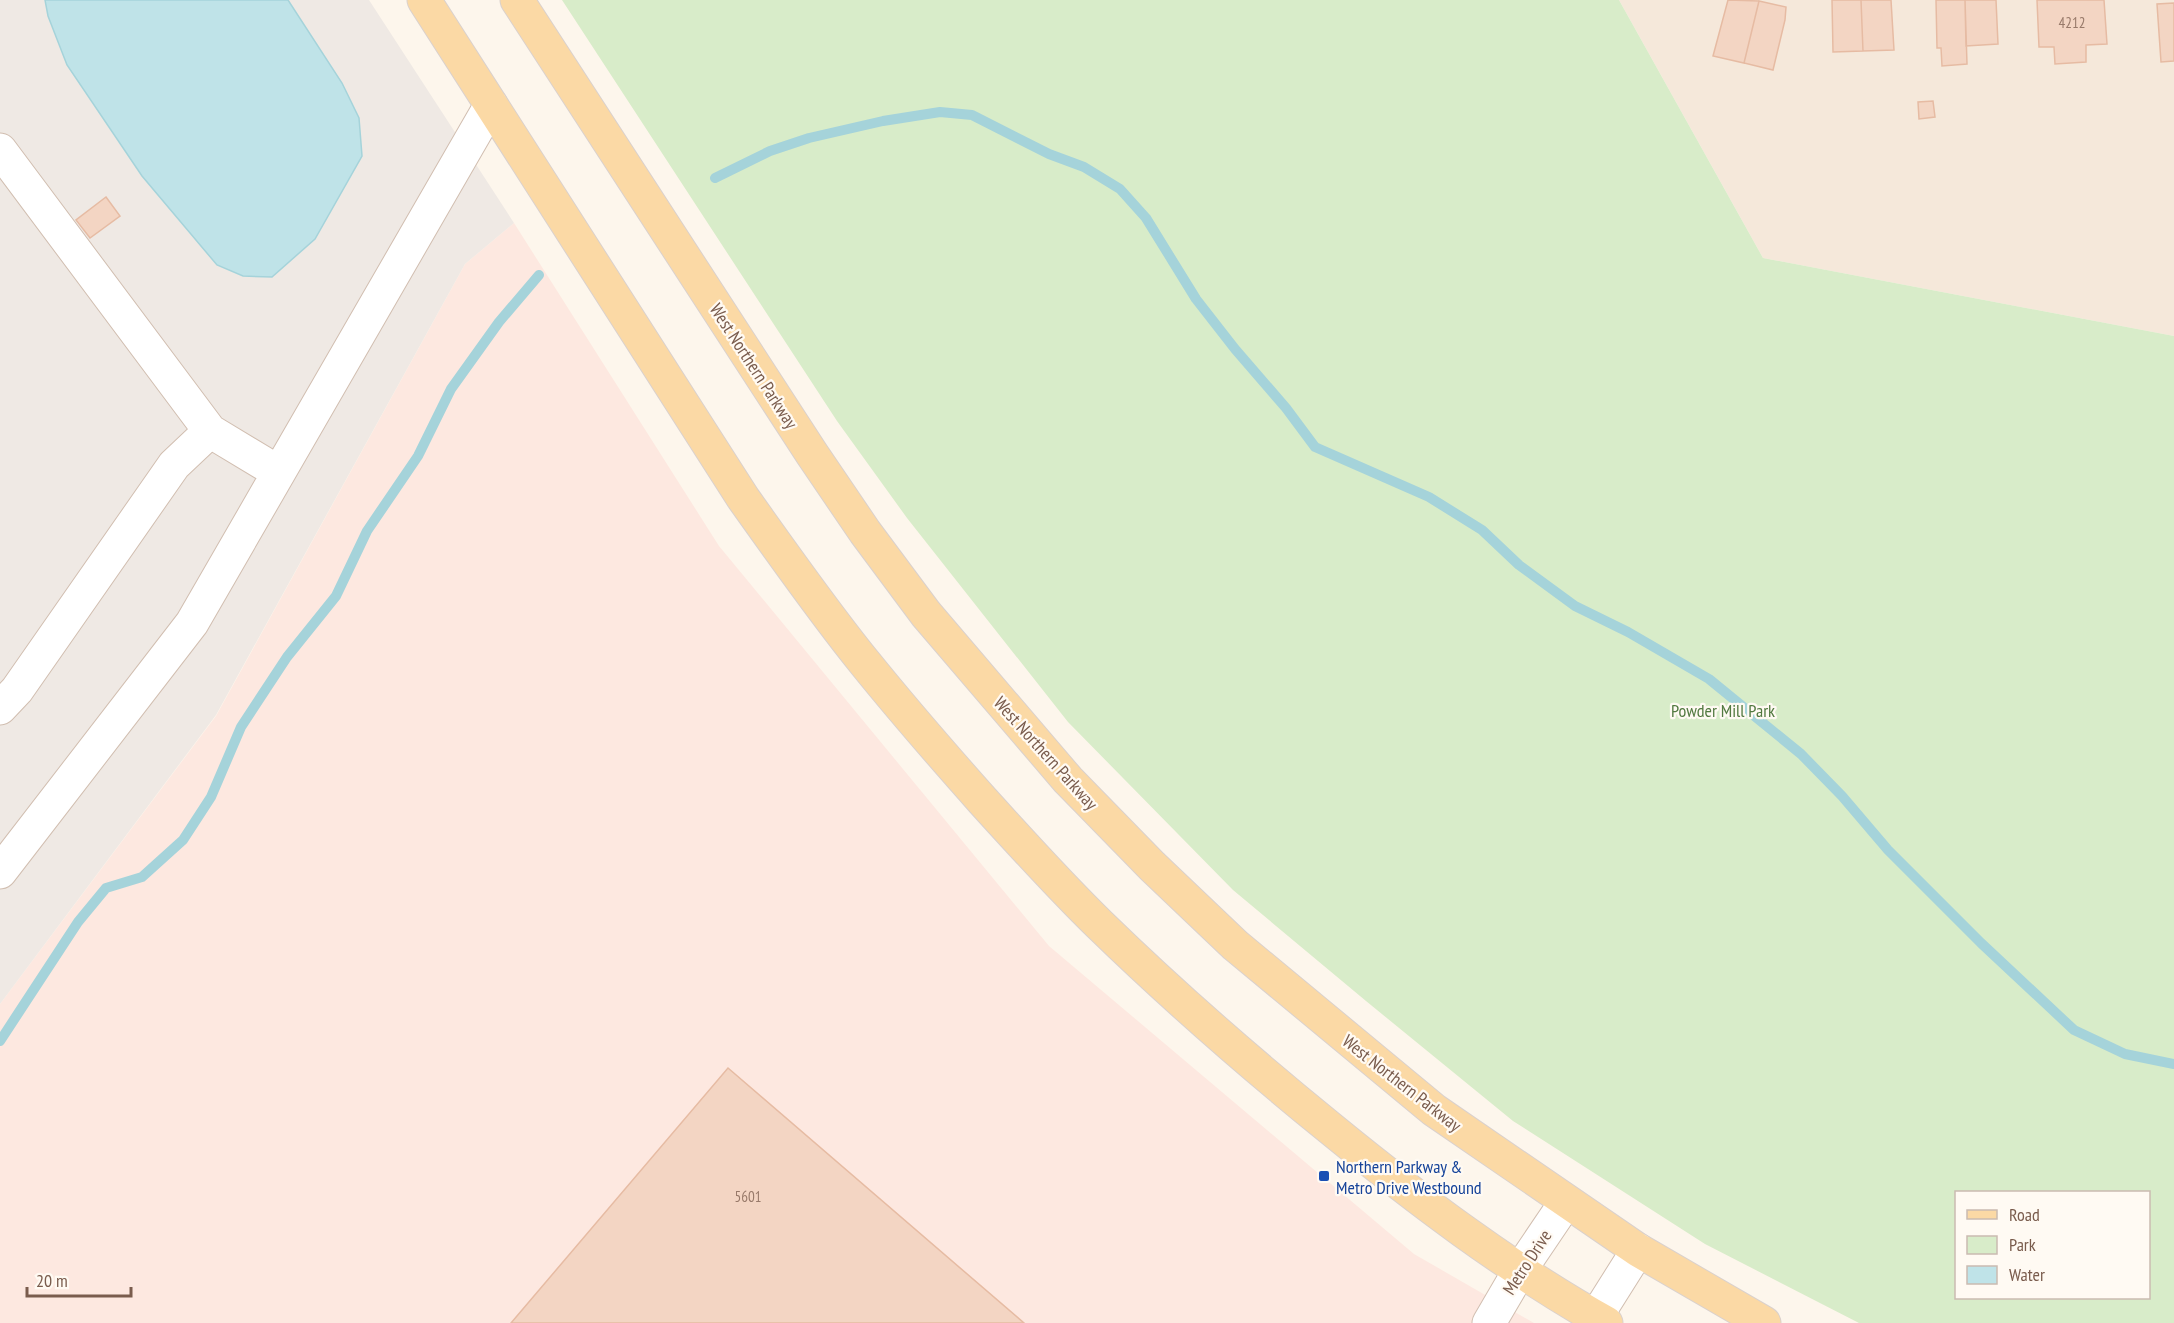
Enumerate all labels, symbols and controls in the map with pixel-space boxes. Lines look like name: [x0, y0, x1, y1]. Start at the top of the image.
house number: 4212: [2058, 13, 2086, 32]
street label: West Northern Parkway: [705, 299, 803, 433]
street label: West Northern Parkway: [989, 691, 1103, 815]
park label: Powder Mill Park: [1671, 699, 1775, 722]
street label: West Northern Parkway: [1338, 1029, 1466, 1137]
place label: Northern Parkway & Metro Drive Westbound: [1336, 1155, 1482, 1199]
marker: Northern Parkway & Metro Drive Westbound: [1317, 1169, 1331, 1183]
house number: 5601: [734, 1187, 762, 1206]
legend: [1955, 1191, 2150, 1299]
text: Road: [2009, 1203, 2040, 1226]
street label: Metro Drive: [1497, 1225, 1557, 1299]
text: Park: [2009, 1233, 2036, 1256]
scale bar: [27, 1260, 130, 1298]
text: Water: [2009, 1263, 2045, 1286]
text: 20 m: [36, 1269, 68, 1292]

